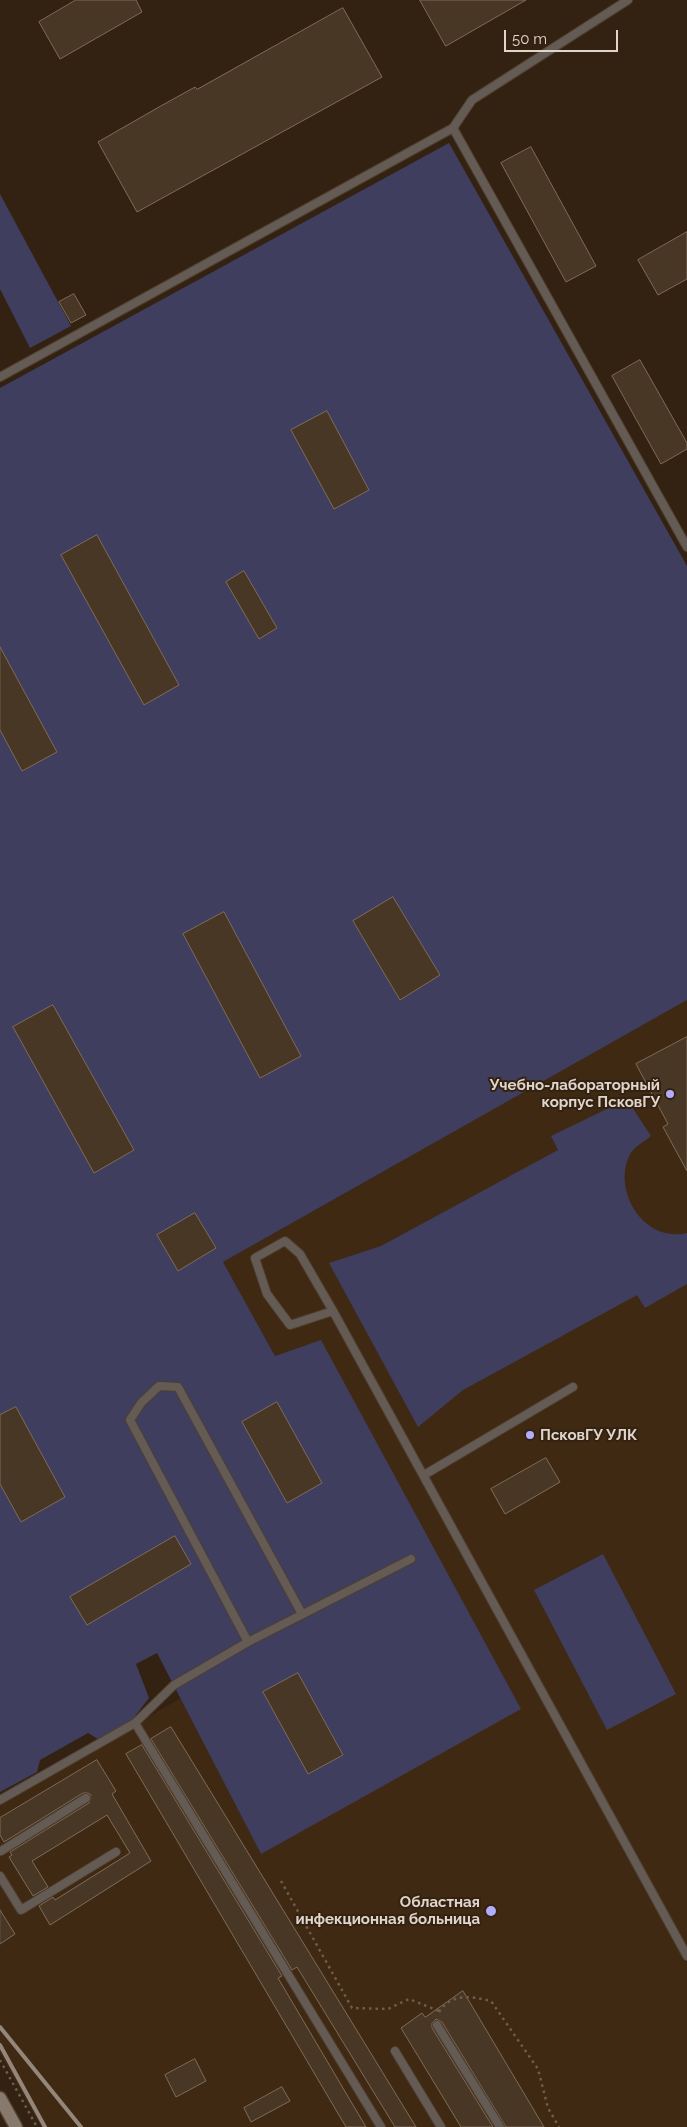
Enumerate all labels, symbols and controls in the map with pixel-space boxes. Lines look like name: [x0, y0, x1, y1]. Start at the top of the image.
scale bar: [507, 20, 621, 52]
text: 50 m: [512, 30, 547, 48]
place label: Учебно-лабораторный корпус ПсковГУ: [490, 1076, 660, 1111]
marker: Учебно-лабораторный корпус ПсковГУ: [664, 1088, 676, 1100]
place label: ПсковГУ УЛК: [540, 1426, 637, 1444]
marker: ПсковГУ УЛК: [524, 1429, 536, 1441]
place label: Областная инфекционная больница: [296, 1893, 480, 1928]
marker: Областная инфекционная больница: [484, 1904, 498, 1918]

